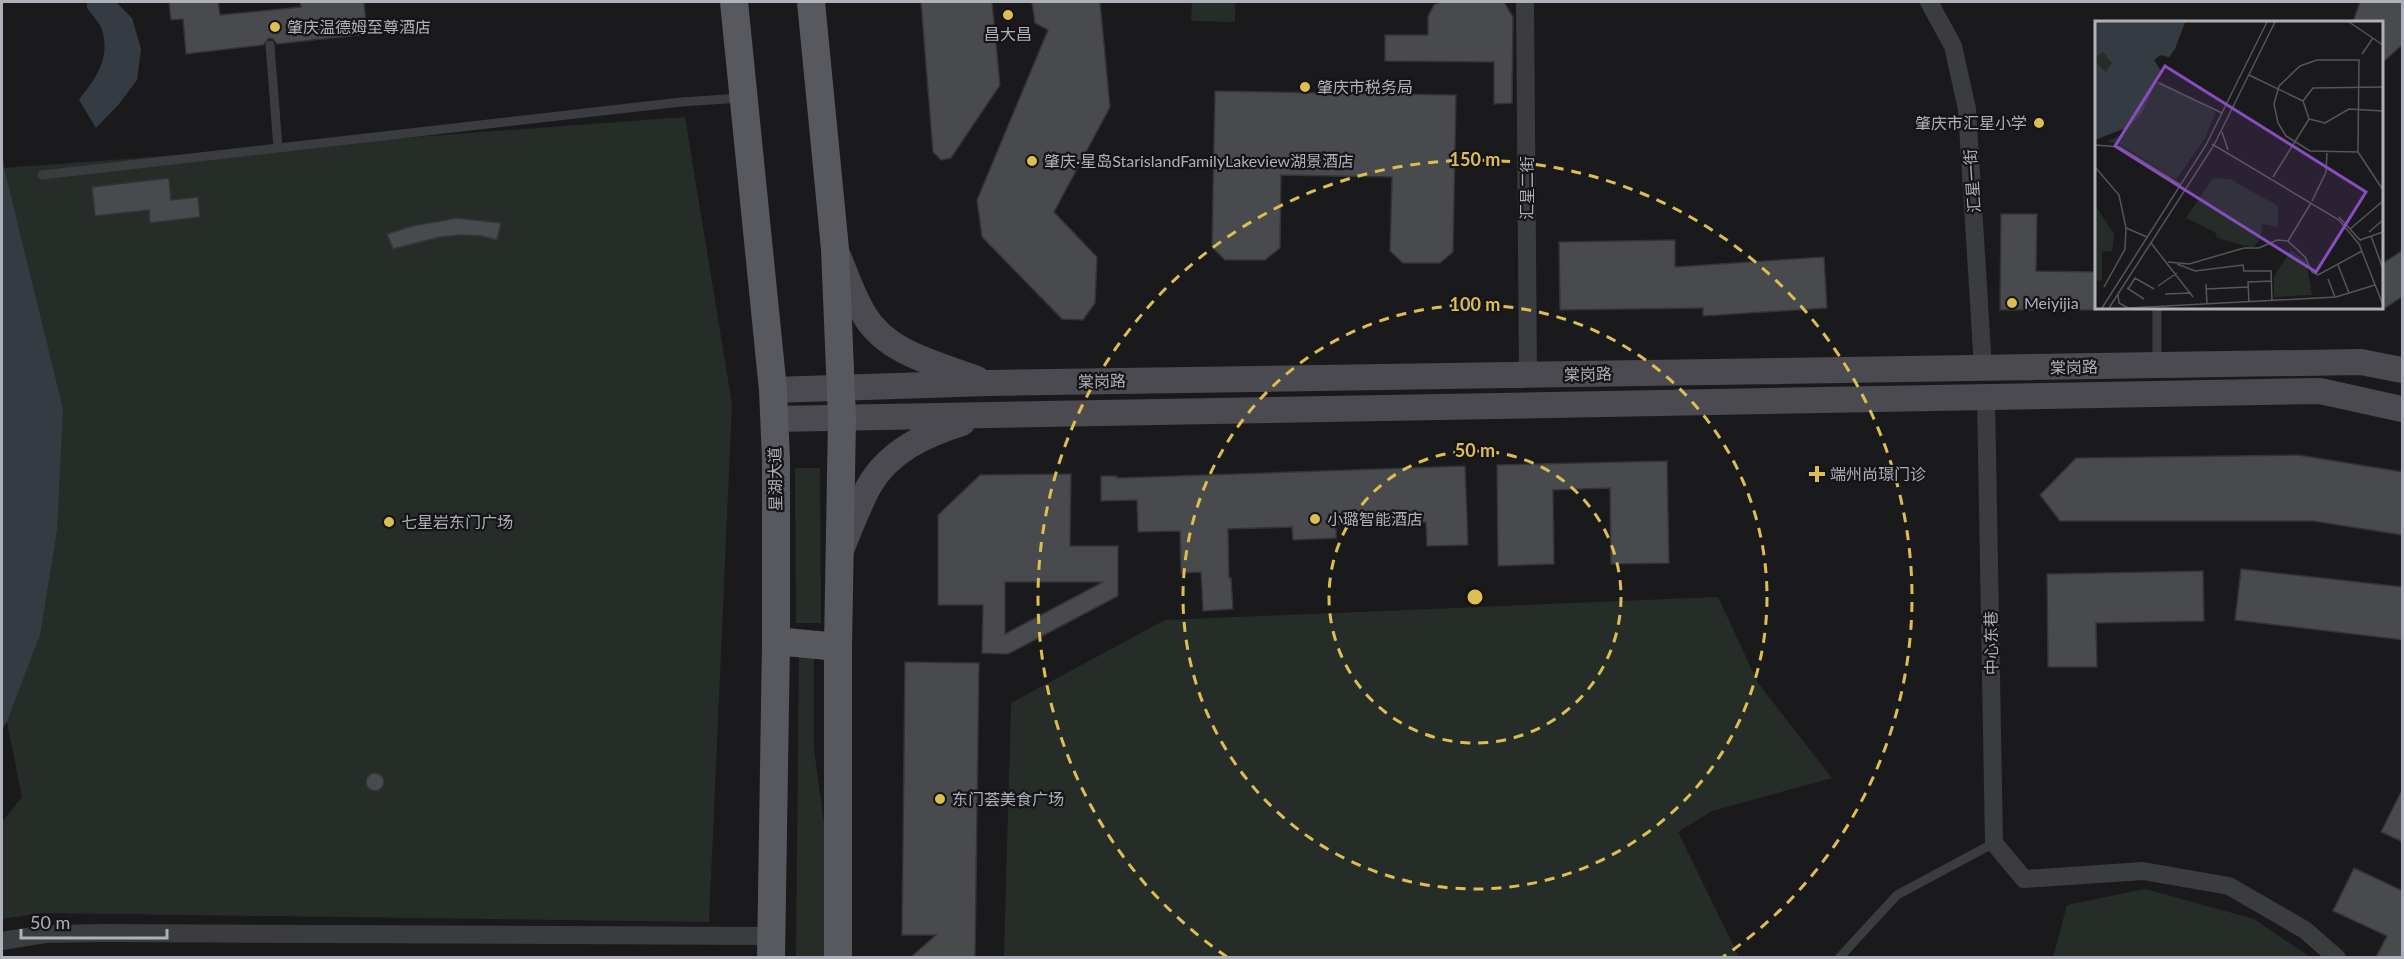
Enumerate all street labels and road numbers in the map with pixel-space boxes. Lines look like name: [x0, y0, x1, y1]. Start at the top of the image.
street label: 汇星一街: [1960, 148, 1983, 214]
street label: 汇星二街: [1517, 156, 1536, 220]
street label: 棠岗路: [2050, 357, 2098, 376]
street label: 棠岗路: [1564, 364, 1612, 383]
street label: 棠岗路: [1078, 371, 1126, 390]
street label: 星湖大道: [764, 447, 785, 511]
street label: 中心东巷: [1980, 611, 2001, 675]

